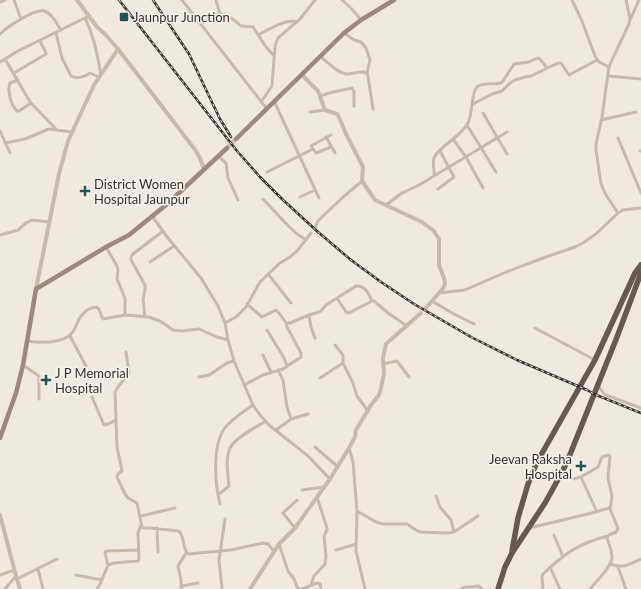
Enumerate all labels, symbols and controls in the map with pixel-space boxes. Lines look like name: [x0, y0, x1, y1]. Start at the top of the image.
place label: Jaunpur Junction: [133, 9, 230, 25]
marker: Jaunpur Junction: [118, 11, 130, 23]
place label: District Women Hospital Jaunpur: [94, 176, 190, 207]
marker: District Women Hospital Jaunpur: [79, 185, 91, 197]
place label: J P Memorial Hospital: [55, 365, 129, 396]
marker: J P Memorial Hospital: [40, 374, 52, 386]
place label: Jeevan Raksha Hospital: [489, 451, 572, 482]
marker: Jeevan Raksha Hospital: [575, 460, 587, 472]

